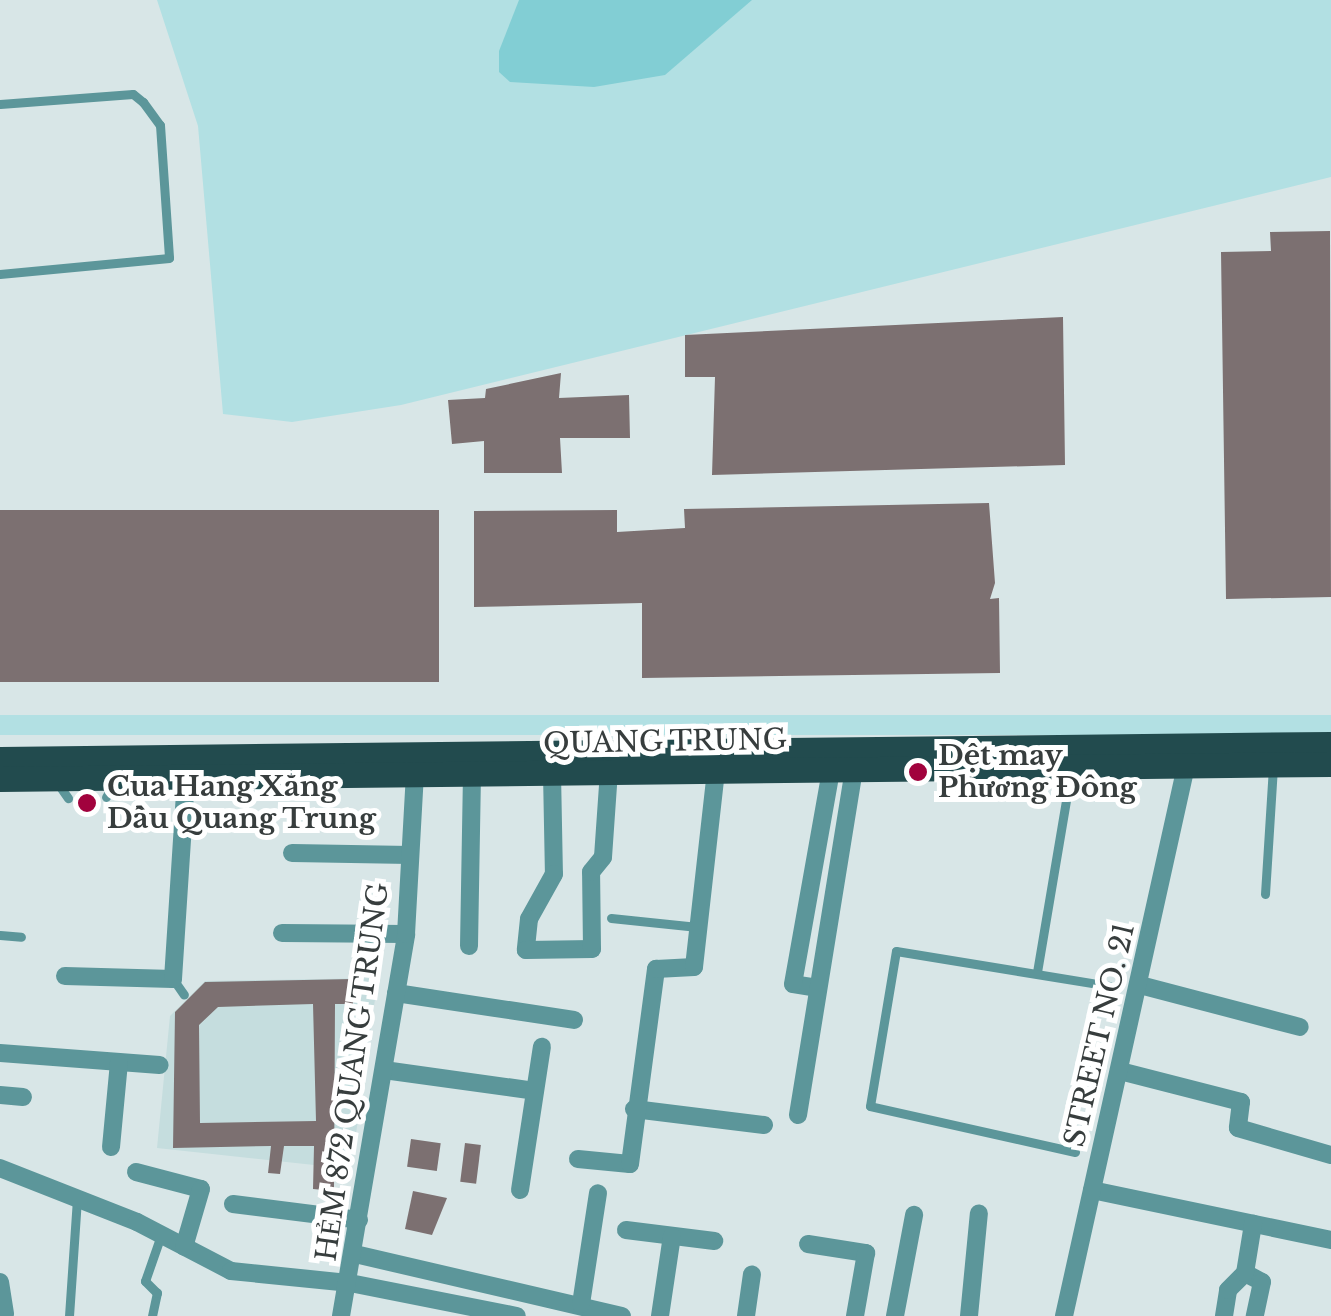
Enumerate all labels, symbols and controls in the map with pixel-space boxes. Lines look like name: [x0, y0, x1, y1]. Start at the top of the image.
street label: QUANG TRUNG: [542, 723, 788, 761]
place label: Dệt may Phương Đông: [938, 739, 1137, 805]
marker: Dệt may Phương Đông: [907, 761, 929, 783]
place label: Cua Hang Xăng Dầu Quang Trung: [107, 770, 377, 836]
marker: Cua Hang Xăng Dầu Quang Trung: [76, 792, 98, 814]
street label: HẺM 872 QUANG TRUNG: [310, 880, 396, 1264]
street label: STREET NO. 21: [1058, 919, 1142, 1151]

